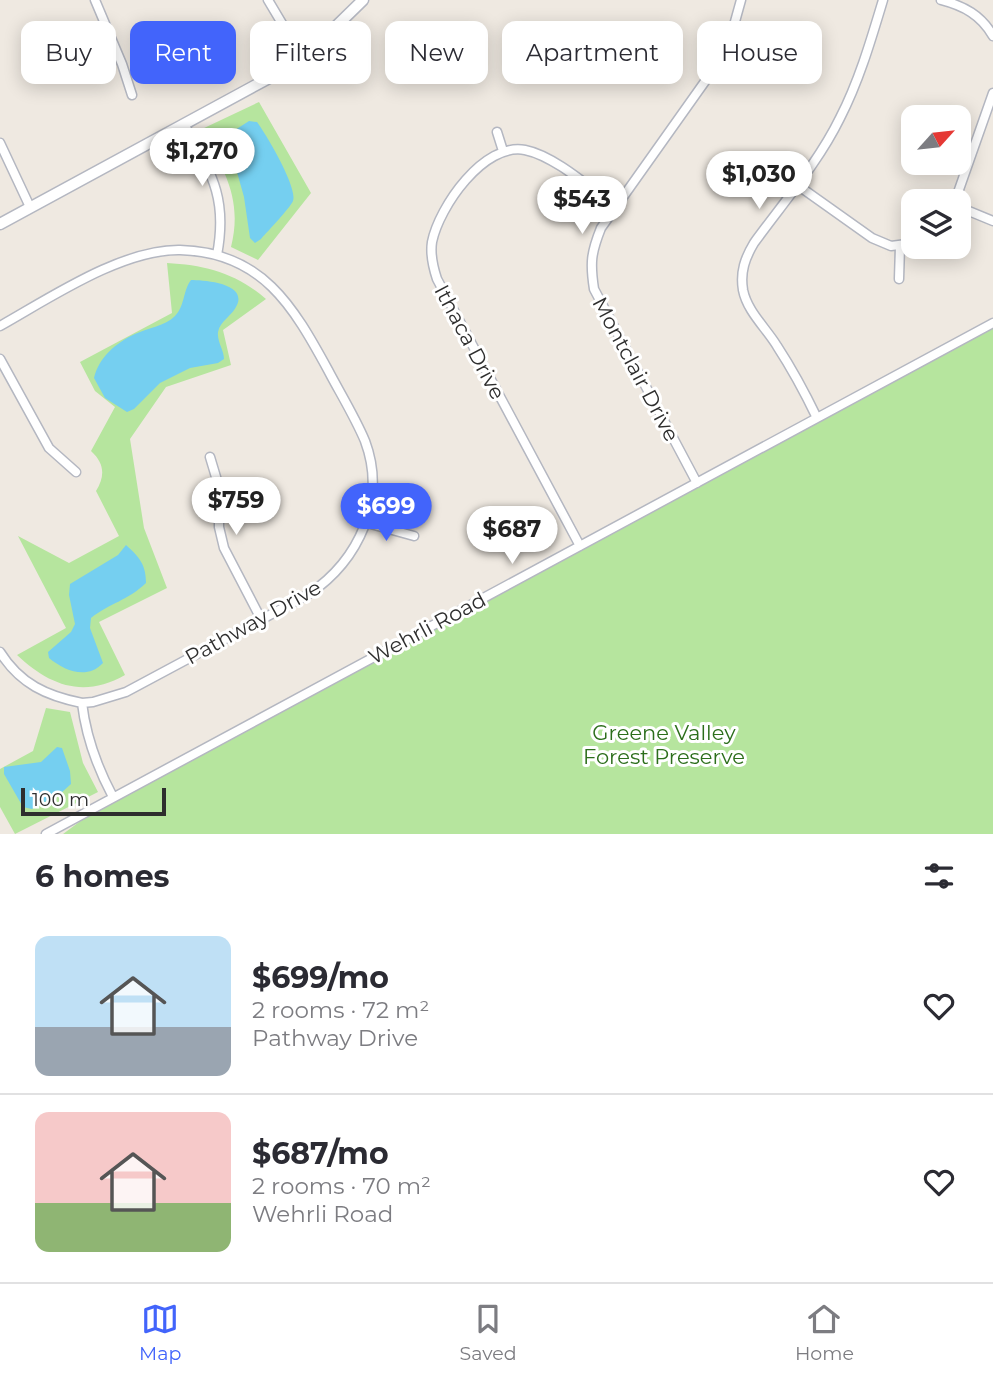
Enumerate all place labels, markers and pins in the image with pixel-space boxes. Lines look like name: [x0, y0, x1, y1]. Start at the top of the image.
pin: $1,270: [145, 128, 259, 188]
pin: $1,030: [702, 152, 816, 211]
pin: $543: [541, 176, 623, 236]
pin: $759: [195, 477, 277, 537]
pin: $699: [345, 484, 427, 543]
pin: $687: [471, 506, 553, 566]

